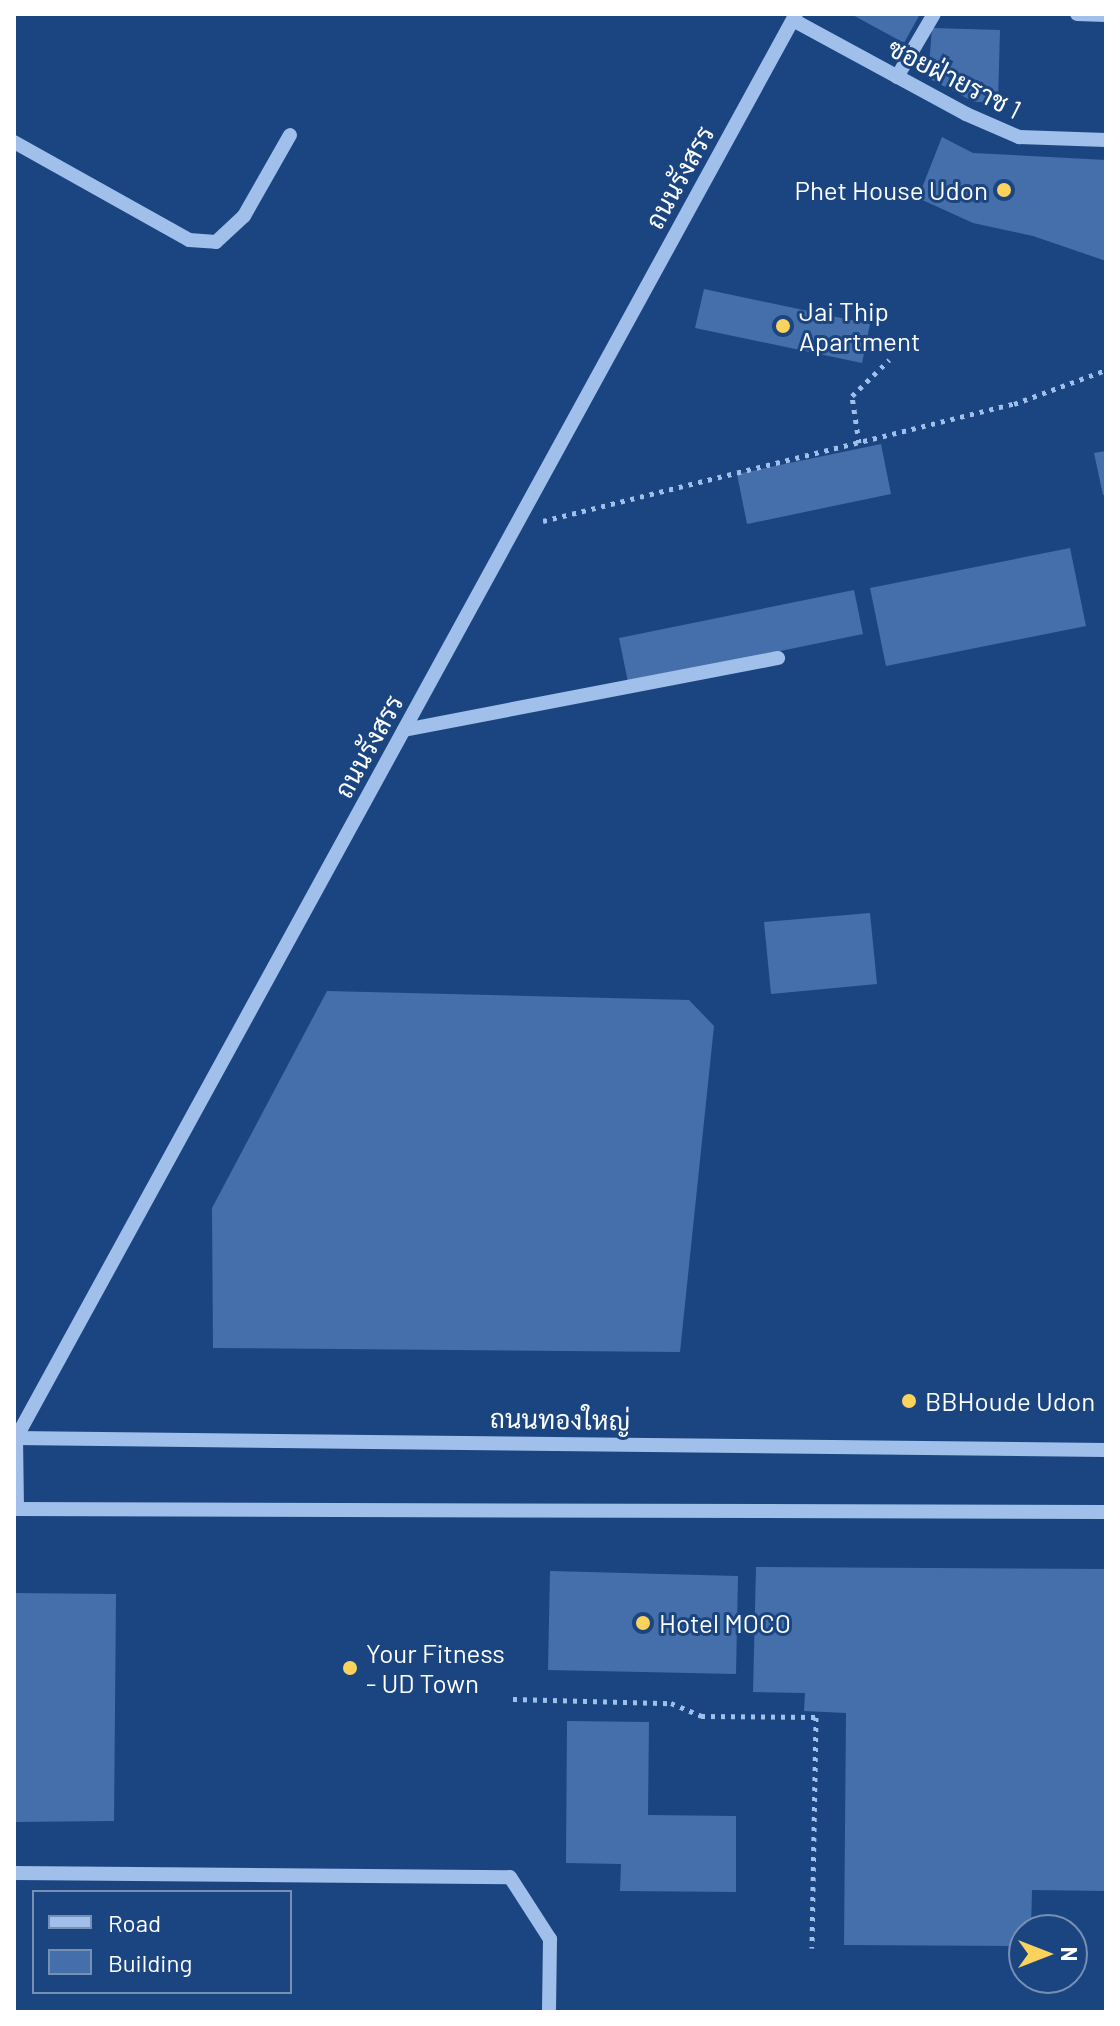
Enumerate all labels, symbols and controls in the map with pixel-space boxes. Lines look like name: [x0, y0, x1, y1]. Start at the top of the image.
street label: ซอยฝ่ายราช 1: [883, 31, 1027, 125]
street label: ถนนรังสรร: [638, 120, 720, 234]
place label: Phet House Udon: [795, 174, 988, 206]
marker: Phet House Udon: [995, 181, 1013, 199]
place label: Jai Thip Apartment: [799, 295, 920, 356]
marker: Jai Thip Apartment: [774, 317, 792, 335]
street label: ถนนรังสรร: [327, 689, 409, 803]
place label: BBHoude Udon: [925, 1385, 1095, 1417]
marker: BBHoude Udon: [900, 1392, 918, 1410]
street label: ถนนทองใหญ่: [490, 1402, 630, 1436]
place label: Hotel MOCO: [659, 1607, 791, 1639]
marker: Hotel MOCO: [634, 1614, 652, 1632]
place label: Your Fitness - UD Town: [366, 1637, 505, 1698]
marker: Your Fitness - UD Town: [341, 1659, 359, 1677]
legend: [32, 1890, 292, 1994]
text: Road: [108, 1908, 161, 1937]
north arrow: [1008, 1914, 1088, 1994]
text: N: [1057, 1947, 1083, 1961]
text: Building: [108, 1948, 192, 1977]

